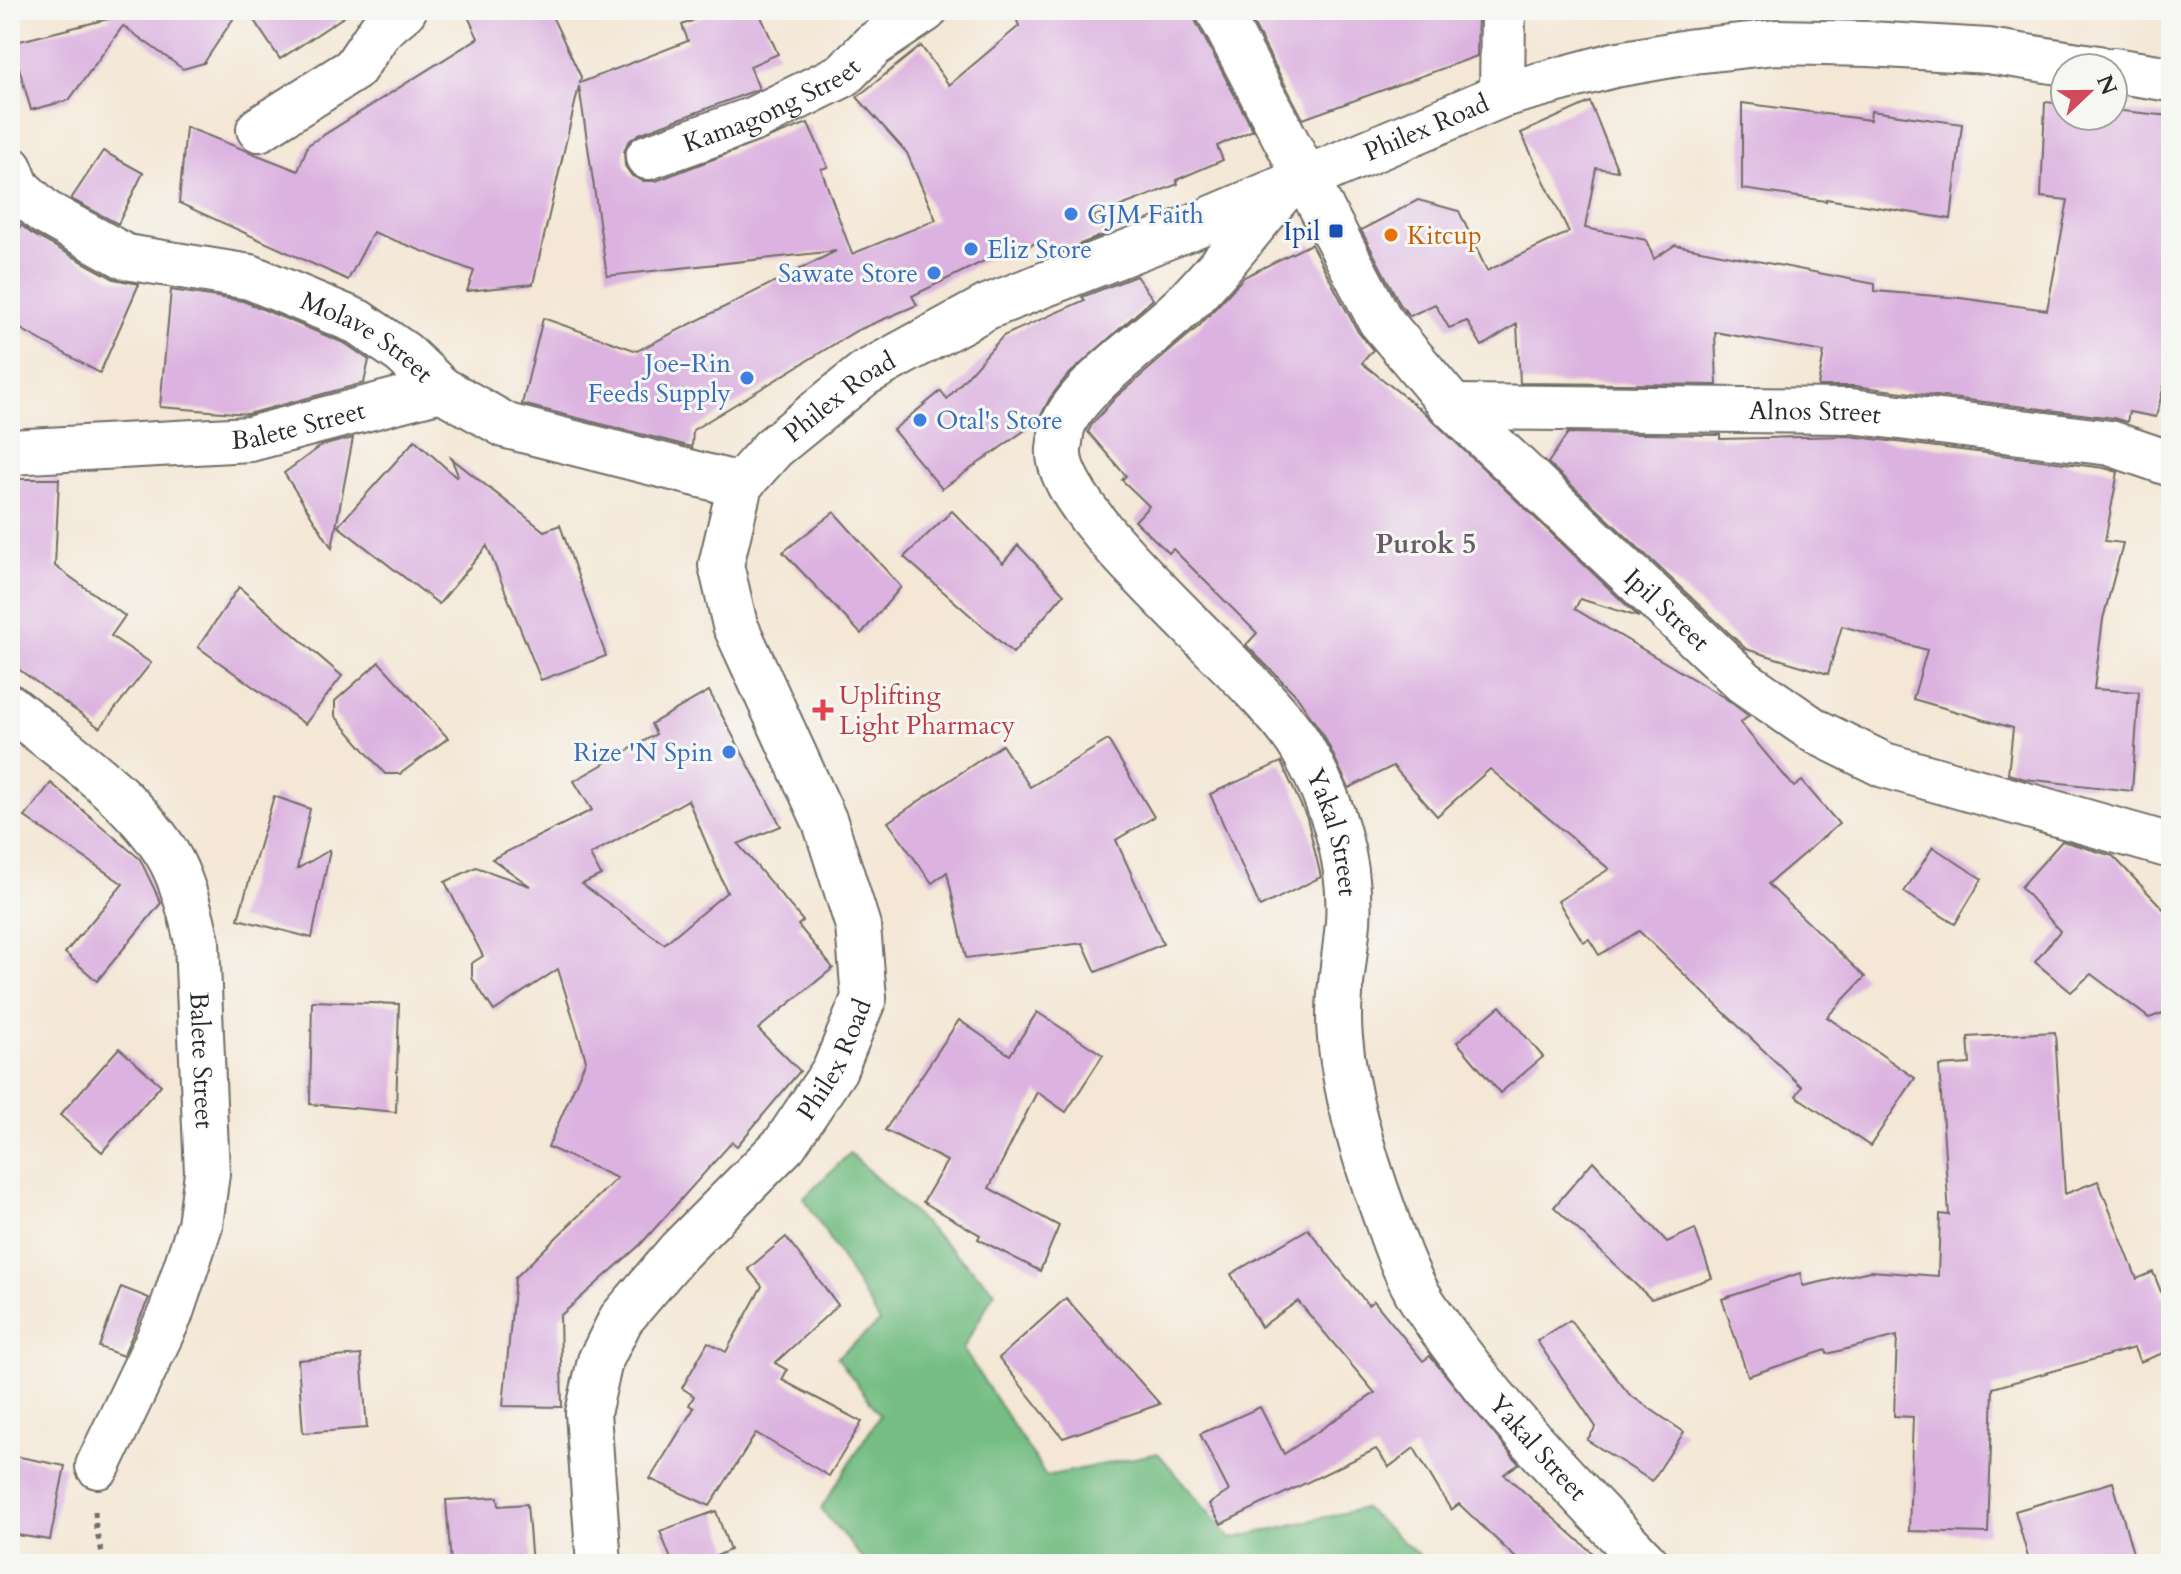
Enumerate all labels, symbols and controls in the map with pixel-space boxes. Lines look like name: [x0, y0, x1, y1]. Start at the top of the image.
street label: Kamagong Street: [678, 50, 868, 161]
north arrow: [2049, 52, 2129, 132]
text: N: [2089, 70, 2124, 99]
street label: Philex Road: [1359, 86, 1494, 170]
place label: GJM Faith: [1087, 197, 1204, 232]
marker: GJM Faith: [1062, 205, 1080, 223]
place label: Ipil: [1283, 214, 1320, 249]
place label: Kitcup: [1407, 218, 1482, 253]
marker: Ipil: [1327, 222, 1345, 240]
marker: Kitcup: [1382, 226, 1400, 244]
place label: Eliz Store: [987, 232, 1092, 267]
marker: Eliz Store: [962, 240, 980, 258]
place label: Sawate Store: [778, 256, 918, 291]
marker: Sawate Store: [925, 264, 943, 282]
street label: Molave Street: [295, 283, 441, 391]
street label: Philex Road: [776, 343, 902, 451]
place label: Joe-Rin Feeds Supply: [588, 346, 731, 411]
marker: Joe-Rin Feeds Supply: [738, 369, 756, 387]
street label: Balete Street: [230, 393, 369, 458]
street label: Alnos Street: [1749, 393, 1883, 433]
place label: Otal's Store: [936, 403, 1063, 438]
marker: Otal's Store: [911, 411, 929, 429]
district label: Purok 5: [1376, 525, 1476, 563]
street label: Ipil Street: [1616, 561, 1717, 659]
place label: Uplifting Light Pharmacy: [839, 678, 1016, 743]
marker: Uplifting Light Pharmacy: [814, 701, 832, 719]
place label: Rize 'N Spin: [573, 735, 713, 770]
marker: Rize 'N Spin: [720, 743, 738, 761]
street label: Yakal Street: [1297, 763, 1365, 897]
street label: Balete Street: [181, 991, 222, 1129]
street label: Philex Road: [789, 994, 880, 1127]
street label: Yakal Street: [1481, 1387, 1595, 1508]

